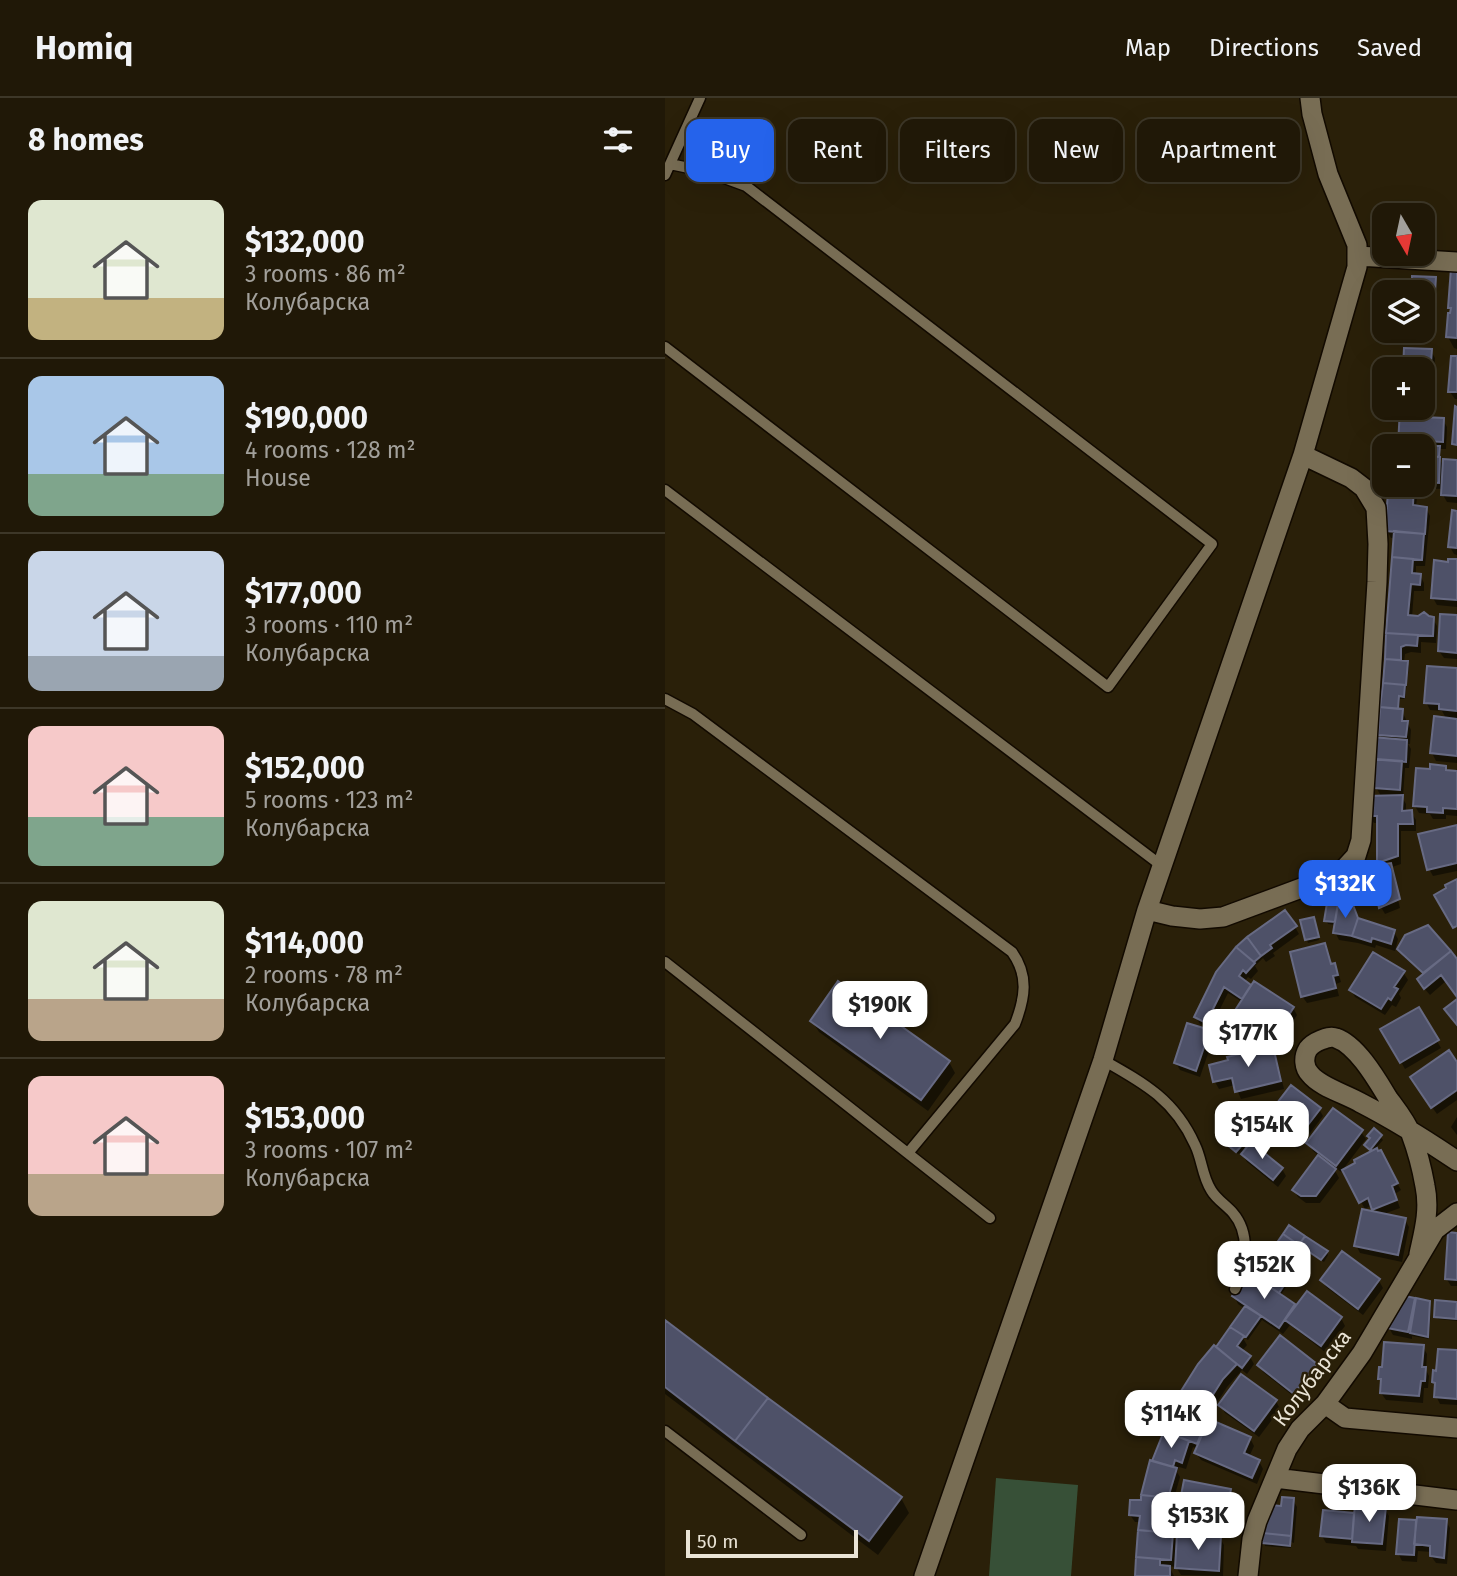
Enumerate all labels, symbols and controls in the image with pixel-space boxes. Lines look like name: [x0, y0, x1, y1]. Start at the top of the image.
text: Homiq: [35, 28, 133, 68]
text: Map: [1125, 34, 1171, 62]
text: Directions: [1209, 34, 1319, 62]
text: Saved: [1357, 34, 1422, 62]
chip: Buy: [686, 119, 774, 182]
chip: Rent: [788, 119, 886, 182]
chip: Filters: [900, 119, 1015, 182]
chip: New: [1029, 119, 1123, 182]
chip: Apartment: [1137, 119, 1300, 182]
icon: filters: [599, 121, 637, 159]
text: 8 homes: [28, 122, 144, 158]
north arrow: [1372, 203, 1435, 266]
map controls: [1372, 203, 1435, 497]
text: $132,000: [245, 224, 365, 260]
icon: home: [84, 228, 168, 312]
text: 3 rooms · 86 m²: [245, 260, 406, 288]
button: layers: [1372, 280, 1435, 343]
text: Колубарска: [245, 288, 370, 316]
button: +: [1372, 357, 1435, 420]
text: $190,000: [245, 400, 368, 436]
icon: home: [84, 404, 168, 488]
button: −: [1372, 434, 1435, 497]
text: 4 rooms · 128 m²: [245, 436, 415, 464]
text: House: [245, 464, 311, 492]
text: $177,000: [245, 575, 362, 611]
icon: home: [84, 579, 168, 663]
text: 3 rooms · 110 m²: [245, 611, 413, 639]
text: Колубарска: [245, 639, 370, 667]
text: $152,000: [245, 750, 365, 786]
icon: home: [84, 754, 168, 838]
text: 5 rooms · 123 m²: [245, 786, 413, 814]
text: Колубарска: [245, 814, 370, 842]
pin: $132K: [1296, 860, 1394, 920]
text: $132K: [1315, 869, 1375, 897]
text: $114,000: [245, 925, 364, 961]
icon: home: [84, 929, 168, 1013]
text: 2 rooms · 78 m²: [245, 961, 403, 989]
pin: $190K: [831, 982, 929, 1041]
text: Колубарска: [245, 989, 370, 1017]
text: $190K: [848, 990, 912, 1018]
pin: $177K: [1199, 1010, 1297, 1069]
text: $177K: [1219, 1018, 1277, 1046]
text: $153,000: [245, 1100, 365, 1136]
pin: $154K: [1213, 1102, 1311, 1161]
icon: home: [84, 1104, 168, 1188]
text: $154K: [1231, 1110, 1293, 1138]
text: 3 rooms · 107 m²: [245, 1136, 413, 1164]
text: Колубарска: [245, 1164, 370, 1192]
pin: $152K: [1215, 1242, 1313, 1301]
text: $152K: [1234, 1250, 1294, 1278]
street label: Колубарска: [1267, 1324, 1357, 1432]
pin: $114K: [1122, 1390, 1220, 1450]
text: $114K: [1141, 1399, 1201, 1427]
pin: $136K: [1320, 1464, 1418, 1524]
text: $136K: [1338, 1473, 1400, 1501]
pin: $153K: [1149, 1492, 1247, 1552]
text: $153K: [1167, 1501, 1229, 1529]
scale bar: [686, 1527, 857, 1559]
text: 50 m: [697, 1530, 738, 1553]

